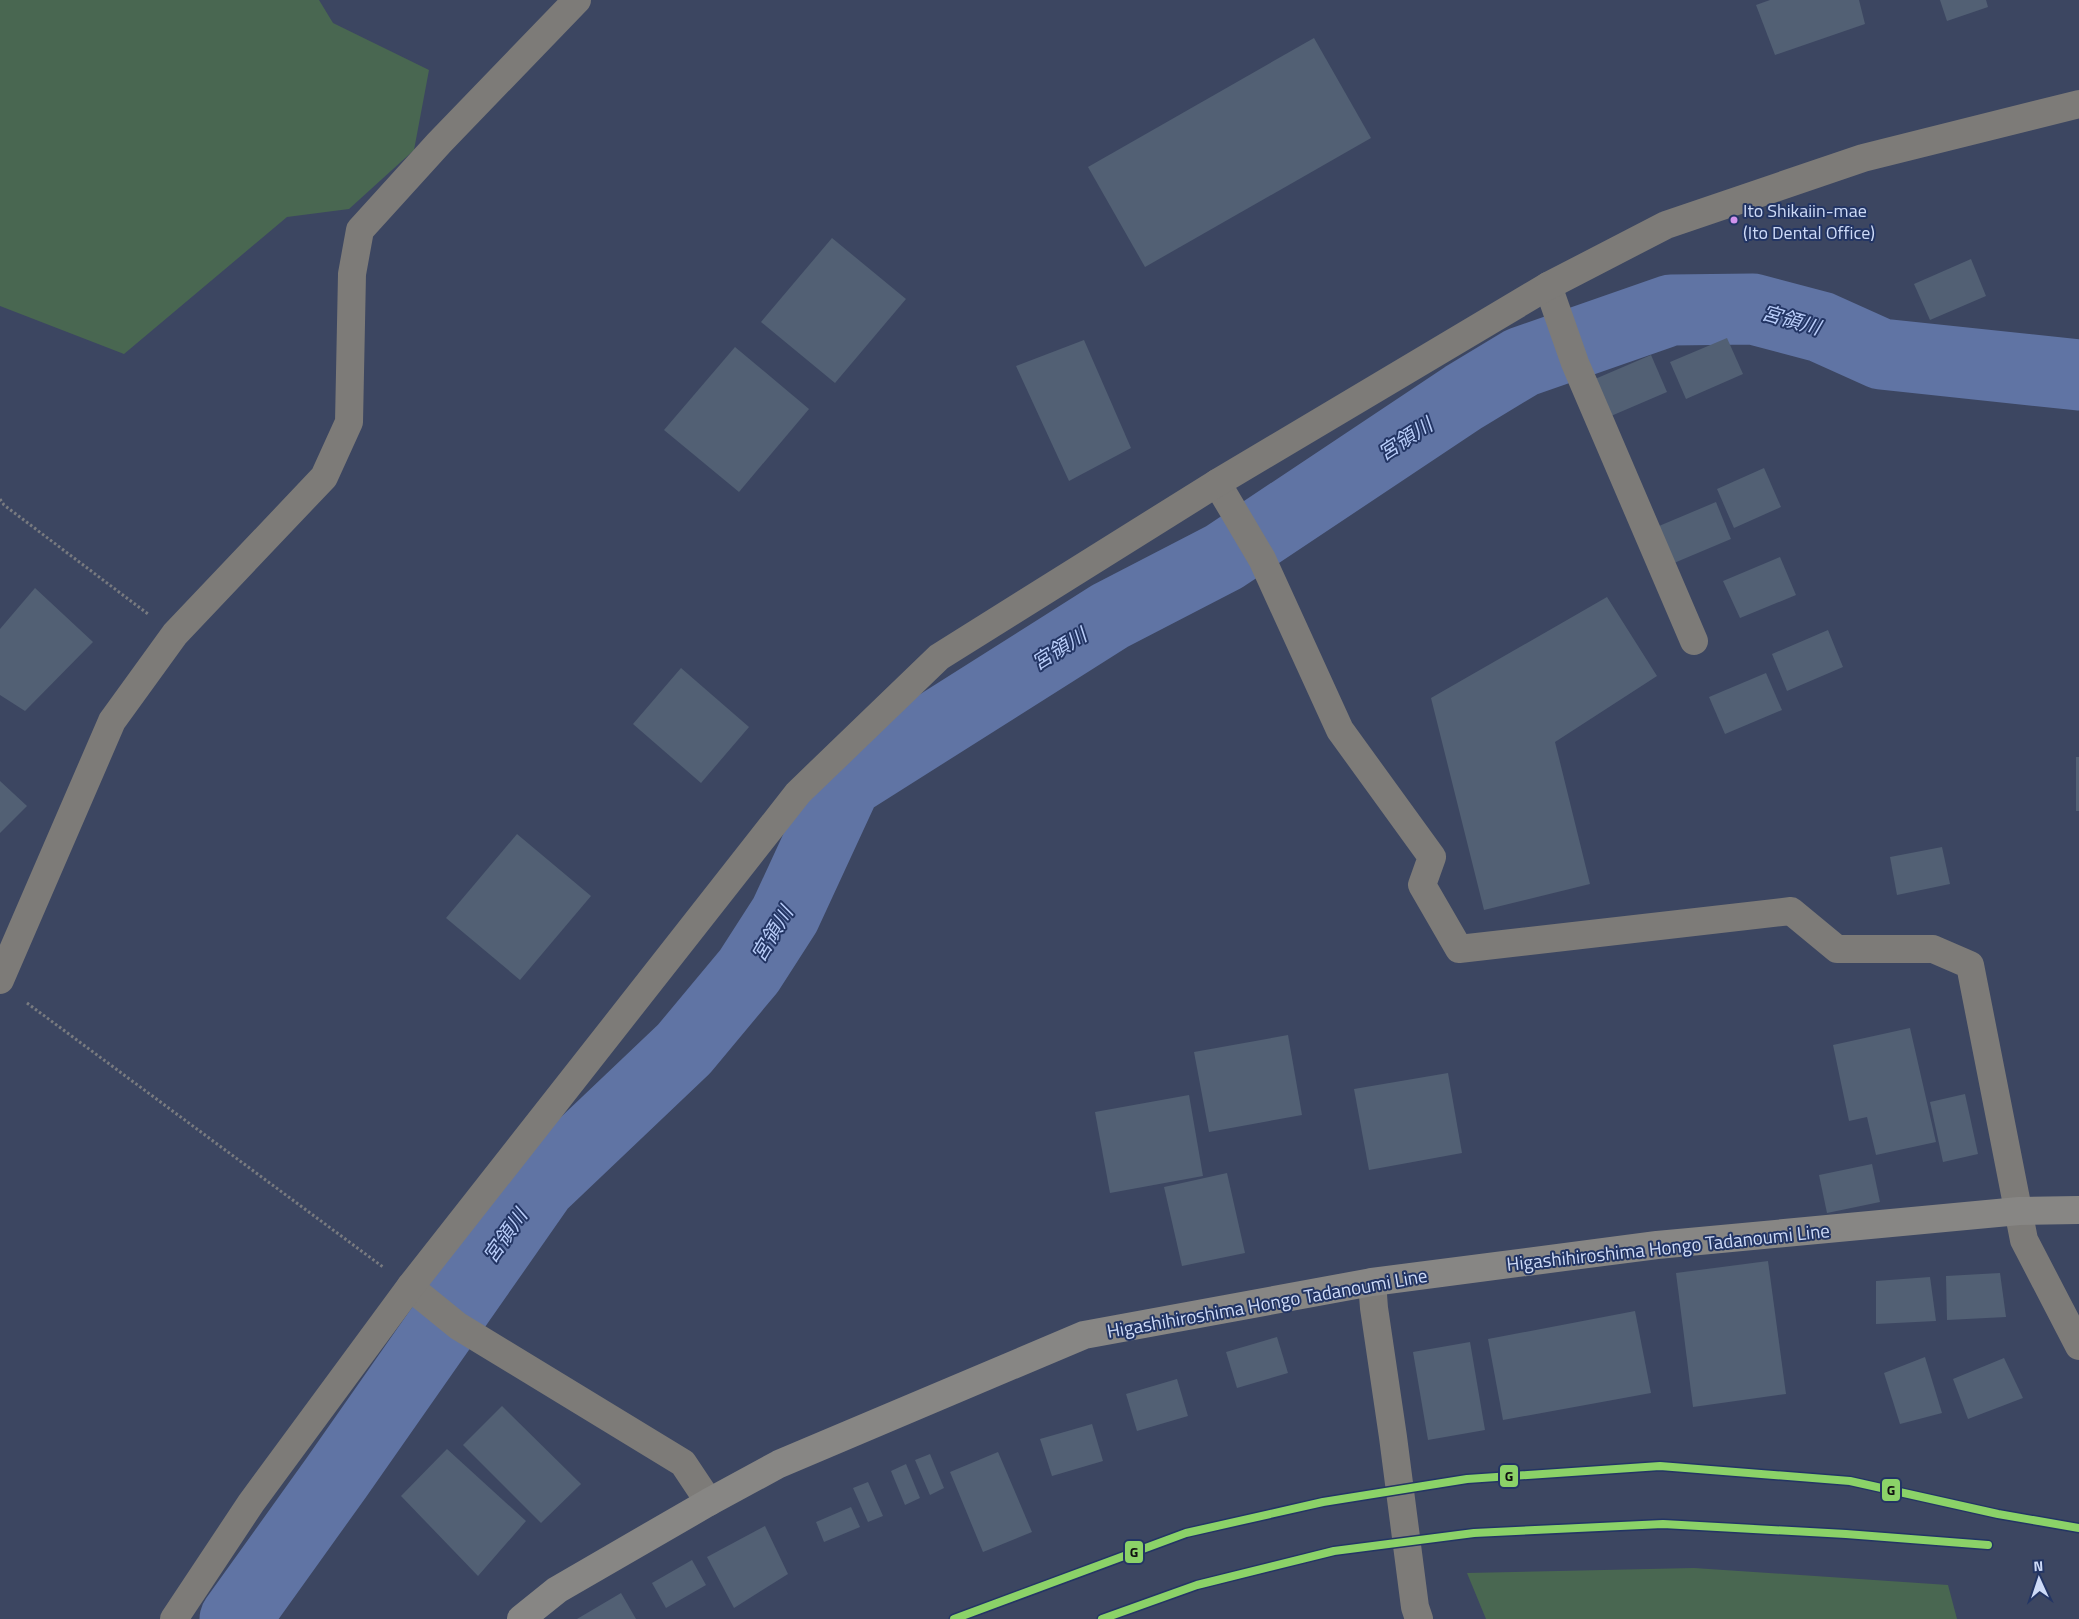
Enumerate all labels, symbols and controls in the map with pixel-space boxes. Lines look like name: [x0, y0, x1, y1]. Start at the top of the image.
place label: Ito Shikaiin-mae (Ito Dental Office): [1743, 197, 1875, 246]
marker: Ito Shikaiin-mae (Ito Dental Office): [1729, 215, 1739, 225]
water label: 宮領川: [1758, 296, 1826, 343]
water label: 宮領川: [1371, 408, 1440, 468]
water label: 宮領川: [1025, 618, 1094, 678]
water label: 宮領川: [743, 898, 801, 967]
water label: 宮領川: [475, 1201, 536, 1269]
street label: Higashihiroshima Hongo Tadanoumi Line: [1505, 1215, 1831, 1278]
street label: Higashihiroshima Hongo Tadanoumi Line: [1104, 1260, 1429, 1345]
line badge: G: [1499, 1464, 1519, 1488]
text: G: [1505, 1465, 1513, 1486]
line badge: G: [1881, 1478, 1901, 1502]
text: G: [1887, 1479, 1895, 1500]
line badge: G: [1124, 1540, 1144, 1564]
text: G: [1130, 1541, 1138, 1562]
north arrow: [2014, 1554, 2064, 1604]
text: N: [2033, 1555, 2044, 1576]

